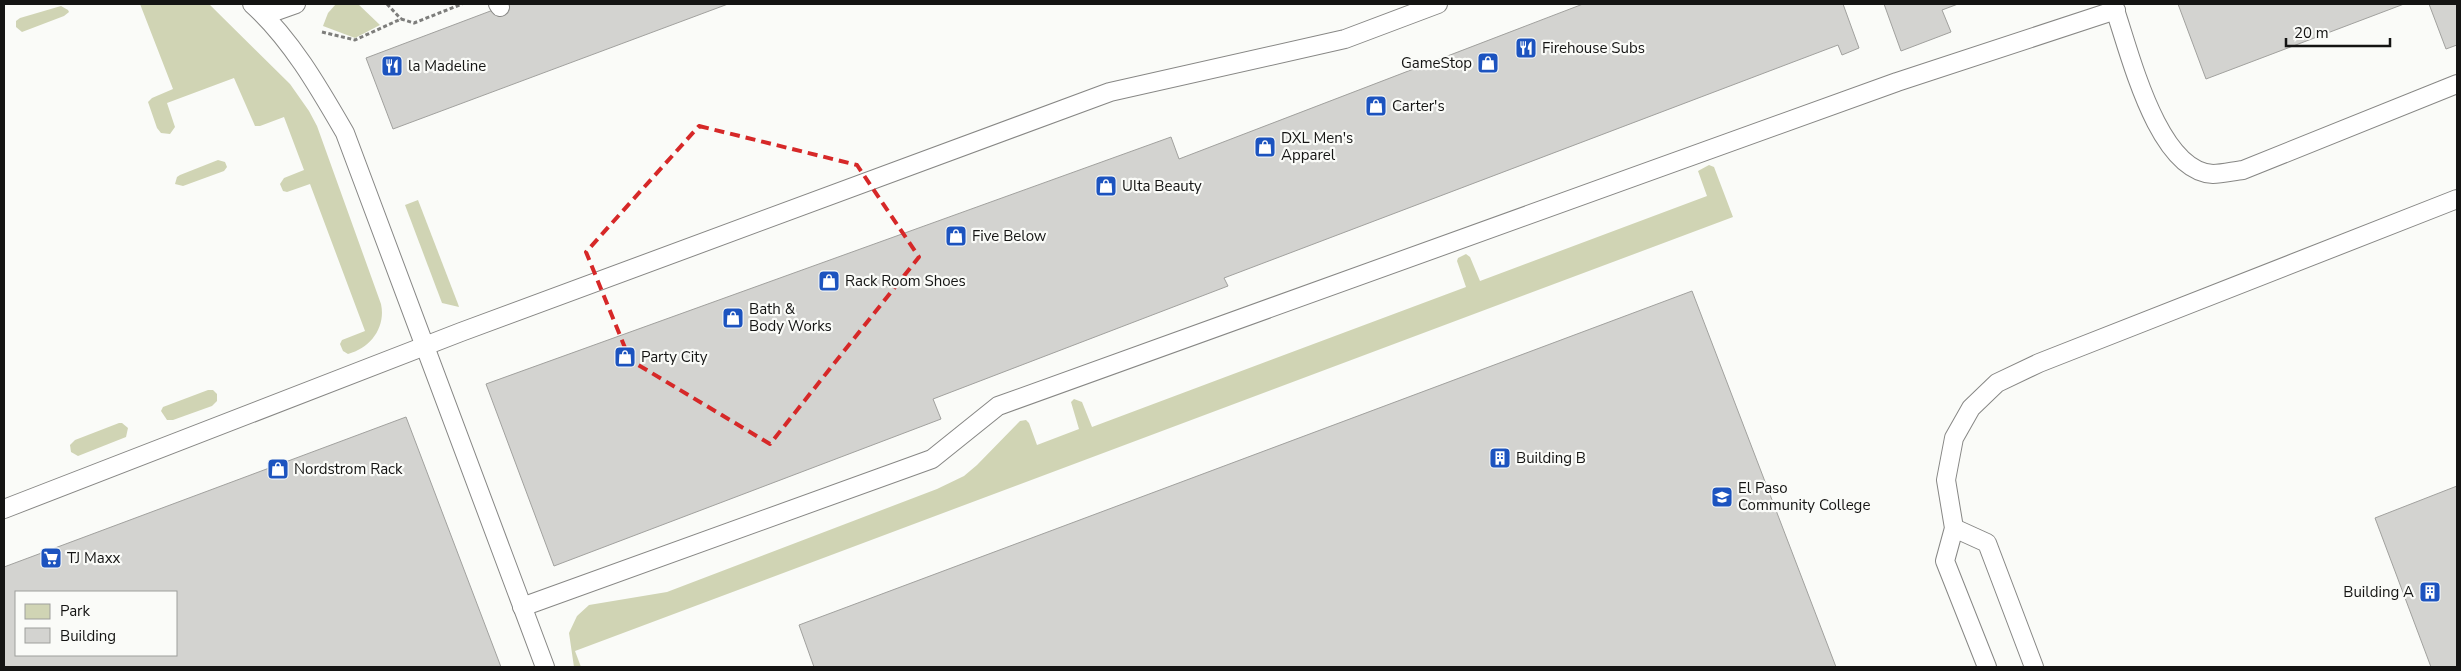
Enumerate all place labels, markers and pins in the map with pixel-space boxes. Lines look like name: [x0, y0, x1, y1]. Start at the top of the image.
restaurant icon: Firehouse Subs: [1514, 36, 1538, 60]
place label: Firehouse Subs: [1542, 38, 1645, 58]
shop icon: GameStop: [1476, 51, 1500, 75]
place label: GameStop: [1401, 53, 1472, 73]
restaurant icon: la Madeline: [380, 54, 404, 78]
place label: la Madeline: [408, 56, 486, 76]
shop icon: Carter's: [1364, 94, 1388, 118]
place label: Carter's: [1392, 96, 1445, 116]
place label: DXL Men's Apparel: [1281, 128, 1353, 165]
shop icon: DXL Men's Apparel: [1253, 135, 1277, 159]
shop icon: Ulta Beauty: [1094, 174, 1118, 198]
place label: Ulta Beauty: [1122, 176, 1202, 196]
shop icon: Five Below: [944, 224, 968, 248]
place label: Five Below: [972, 226, 1047, 246]
shop icon: Rack Room Shoes: [817, 269, 841, 293]
place label: Rack Room Shoes: [845, 271, 966, 291]
place label: Bath & Body Works: [749, 299, 832, 336]
shop icon: Bath & Body Works: [721, 306, 745, 330]
shop icon: Party City: [613, 345, 637, 369]
place label: Party City: [641, 347, 708, 367]
building icon: Building B: [1488, 446, 1512, 470]
place label: Building B: [1516, 448, 1586, 468]
shop icon: Nordstrom Rack: [266, 457, 290, 481]
place label: Nordstrom Rack: [294, 459, 403, 479]
place label: El Paso Community College: [1738, 478, 1870, 515]
school or university icon: El Paso Community College: [1710, 485, 1734, 509]
supermarket icon: TJ Maxx: [39, 546, 63, 570]
place label: TJ Maxx: [67, 548, 121, 568]
building icon: Building A: [2418, 580, 2442, 604]
place label: Building A: [2343, 582, 2414, 602]

